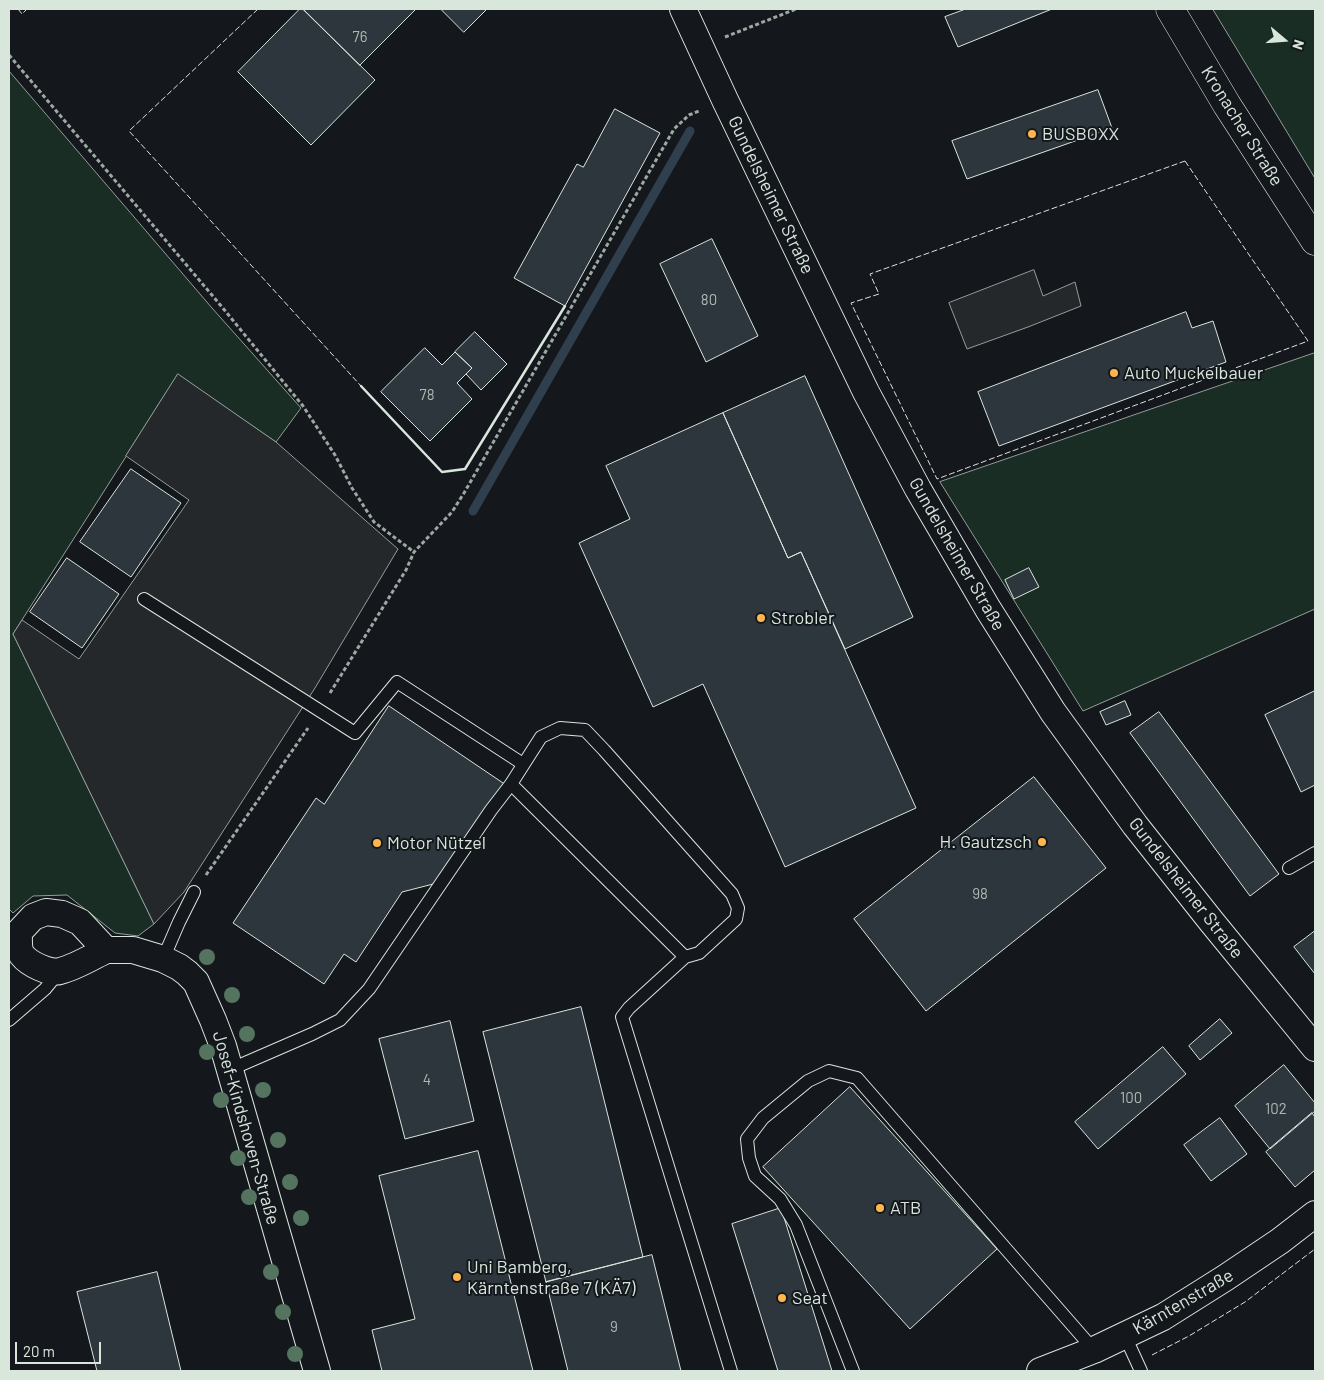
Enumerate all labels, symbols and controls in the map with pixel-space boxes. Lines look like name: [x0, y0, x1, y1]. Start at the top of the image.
north arrow: [1259, 15, 1309, 65]
house number: 76: [353, 28, 367, 46]
text: N: [1289, 38, 1308, 52]
street label: Kronacher Straße: [1196, 62, 1288, 190]
street label: Gundelsheimer Straße: [723, 112, 819, 278]
place label: BUSBOXX: [1042, 123, 1119, 145]
marker: BUSBOXX: [1026, 128, 1038, 140]
house number: 80: [701, 291, 717, 309]
place label: Auto Muckelbauer: [1124, 362, 1263, 384]
marker: Auto Muckelbauer: [1108, 367, 1120, 379]
house number: 78: [420, 386, 434, 404]
street label: Gundelsheimer Straße: [904, 474, 1010, 634]
place label: Strobler: [771, 607, 834, 629]
marker: Strobler: [755, 612, 767, 624]
street label: Gundelsheimer Straße: [1124, 813, 1248, 963]
place label: H. Gautzsch: [940, 831, 1032, 853]
place label: Motor Nützel: [387, 832, 486, 854]
marker: H. Gautzsch: [1036, 836, 1048, 848]
marker: Motor Nützel: [371, 837, 383, 849]
house number: 98: [972, 885, 988, 903]
street label: Josef-Kindshoven-Straße: [208, 1029, 284, 1227]
house number: 4: [423, 1071, 431, 1089]
house number: 100: [1120, 1089, 1142, 1107]
house number: 102: [1265, 1100, 1287, 1118]
place label: ATB: [890, 1197, 921, 1219]
marker: ATB: [874, 1202, 886, 1214]
place label: Uni Bamberg, Kärntenstraße 7 (KÄ7): [467, 1256, 636, 1298]
street label: Kärntenstraße: [1129, 1265, 1237, 1339]
marker: Uni Bamberg, Kärntenstraße 7 (KÄ7): [451, 1271, 463, 1283]
place label: Seat: [792, 1287, 828, 1309]
marker: Seat: [776, 1292, 788, 1304]
house number: 9: [610, 1318, 618, 1336]
scale bar: [18, 1332, 104, 1364]
text: 20 m: [23, 1342, 55, 1360]

